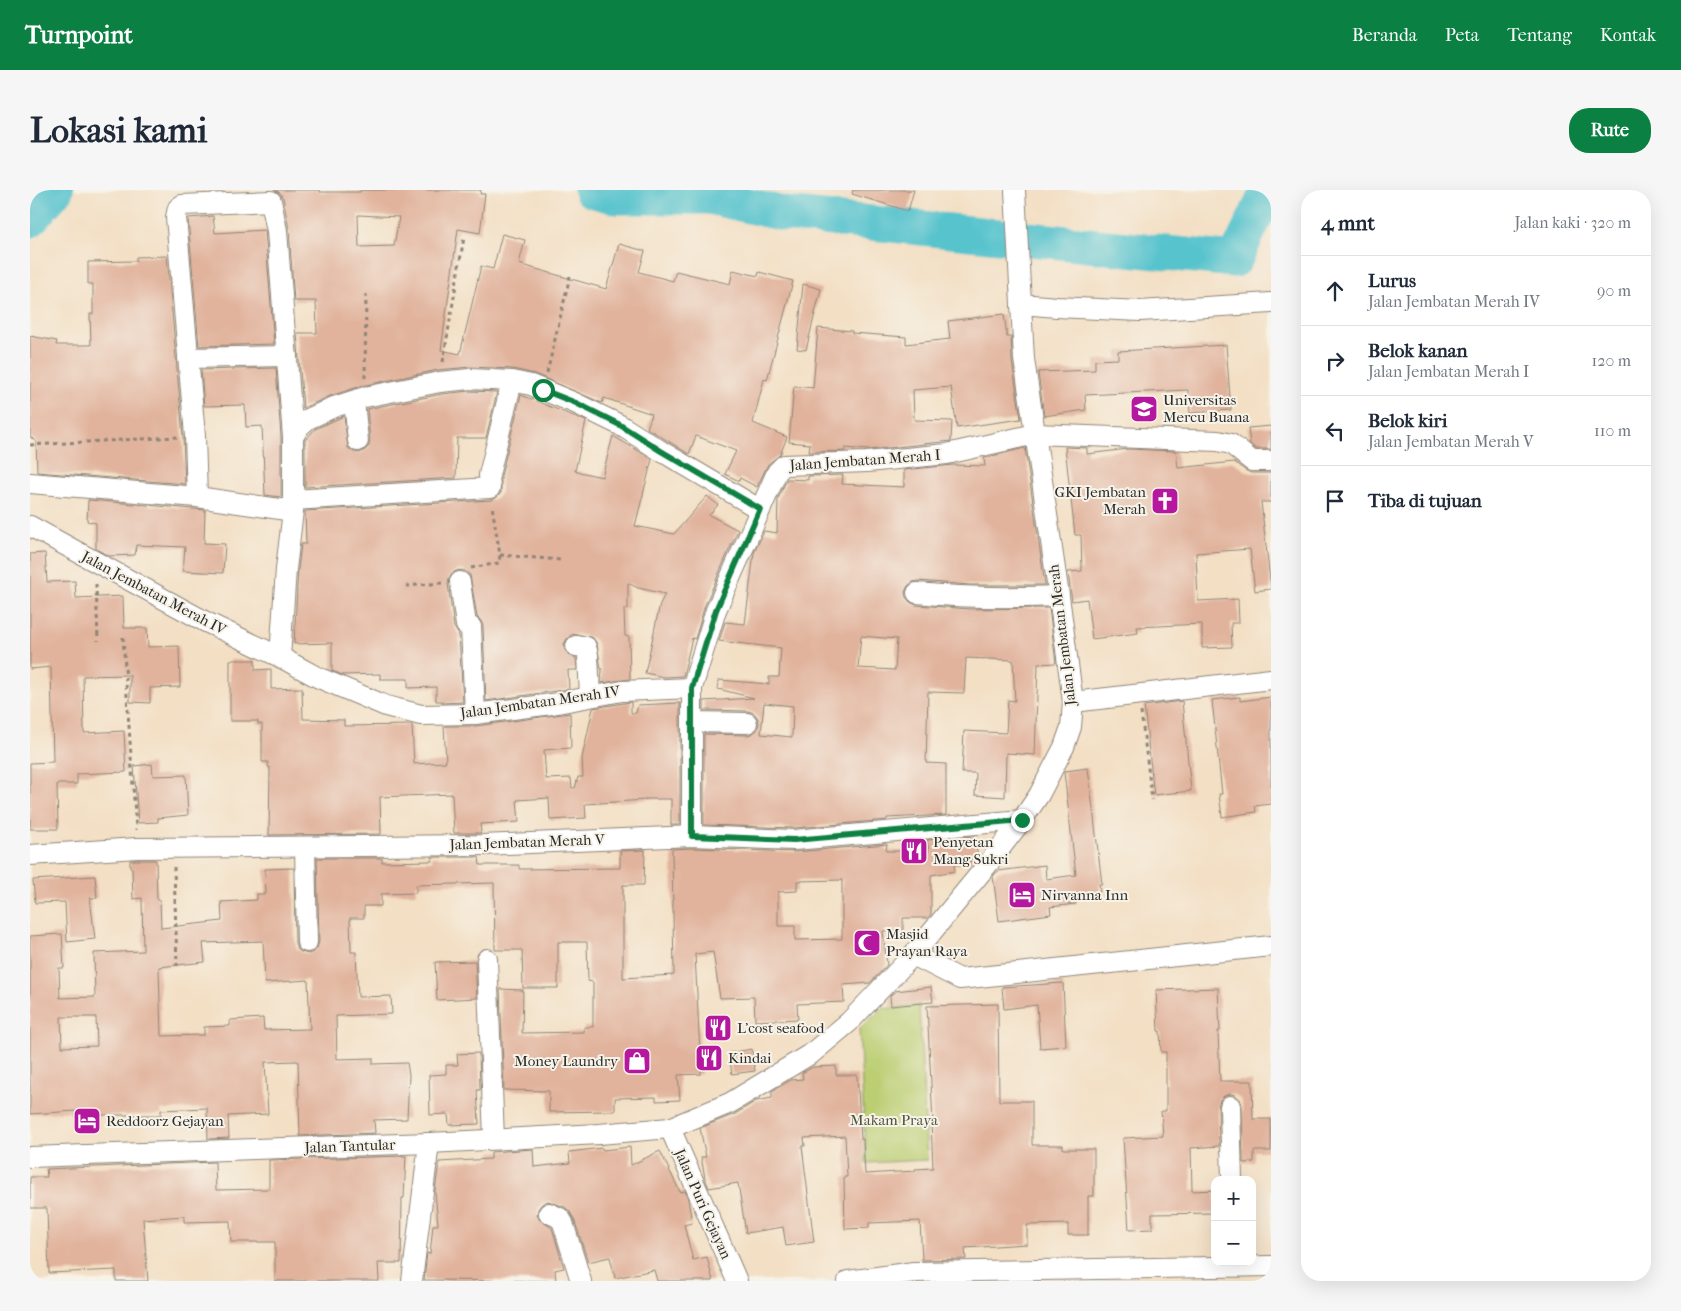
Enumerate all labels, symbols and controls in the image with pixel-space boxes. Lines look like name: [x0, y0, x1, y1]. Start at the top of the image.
text: Turnpoint: [25, 21, 133, 49]
text: Beranda: [1352, 25, 1417, 46]
text: Peta: [1445, 25, 1479, 46]
text: Tentang: [1507, 25, 1572, 46]
text: Kontak: [1600, 25, 1656, 46]
button: Rute: [1569, 108, 1651, 153]
text: Lokasi kami: [30, 110, 207, 151]
text: 4 mnt: [1321, 211, 1375, 235]
text: Jalan kaki · 320 m: [1514, 213, 1631, 232]
text: Lurus: [1368, 270, 1416, 292]
icon: ahead: [1321, 277, 1349, 305]
text: 90 m: [1597, 281, 1631, 300]
text: Jalan Jembatan Merah IV: [1368, 292, 1540, 311]
text: Belok kanan: [1368, 340, 1468, 362]
icon: right: [1321, 347, 1349, 375]
text: 120 m: [1592, 351, 1631, 370]
text: Jalan Jembatan Merah I: [1368, 362, 1529, 381]
route start: [532, 379, 555, 402]
place label: Universitas Mercu Buana: [1163, 391, 1251, 426]
school or university icon: Universitas Mercu Buana: [1129, 394, 1159, 424]
text: Belok kiri: [1368, 410, 1447, 432]
icon: left: [1321, 417, 1349, 445]
text: 110 m: [1594, 421, 1631, 440]
text: Jalan Jembatan Merah V: [1368, 432, 1534, 451]
street label: Jalan Jembatan Merah I: [788, 446, 941, 474]
place label: GKI Jembatan Merah: [1054, 483, 1147, 518]
church icon: GKI Jembatan Merah: [1150, 486, 1180, 516]
icon: arrive: [1321, 487, 1349, 515]
text: Tiba di tujuan: [1368, 490, 1482, 512]
street label: Jalan Jembatan Merah IV: [78, 547, 230, 639]
street label: Jalan Jembatan Merah: [1044, 563, 1080, 708]
street label: Jalan Jembatan Merah IV: [458, 682, 622, 722]
route end: [1011, 809, 1034, 832]
street label: Jalan Jembatan Merah V: [448, 830, 606, 854]
place label: Penyetan Mang Sukri: [933, 833, 1009, 868]
restaurant icon: Penyetan Mang Sukri: [899, 836, 929, 866]
hotel icon: Nirvanna Inn: [1007, 880, 1037, 910]
place label: Nirvanna Inn: [1041, 886, 1128, 904]
place label: Masjid Prayan Raya: [886, 925, 968, 960]
mosque icon: Masjid Prayan Raya: [852, 928, 882, 958]
restaurant icon: L'cost seafood: [703, 1013, 733, 1043]
place label: L'cost seafood: [737, 1019, 825, 1037]
restaurant icon: Kindai: [694, 1043, 724, 1073]
shop icon: Money Laundry: [622, 1046, 652, 1076]
place label: Kindai: [728, 1049, 772, 1067]
place label: Money Laundry: [514, 1052, 619, 1070]
hotel icon: Reddoorz Gejayan: [72, 1106, 102, 1136]
park label: Makam Praya: [850, 1111, 939, 1129]
place label: Reddoorz Gejayan: [106, 1112, 224, 1130]
street label: Jalan Tantular: [303, 1135, 396, 1157]
street label: Jalan Puri Gejayan: [670, 1145, 736, 1262]
map controls: [1211, 1176, 1256, 1266]
button: +: [1211, 1176, 1256, 1221]
button: −: [1211, 1221, 1256, 1266]

